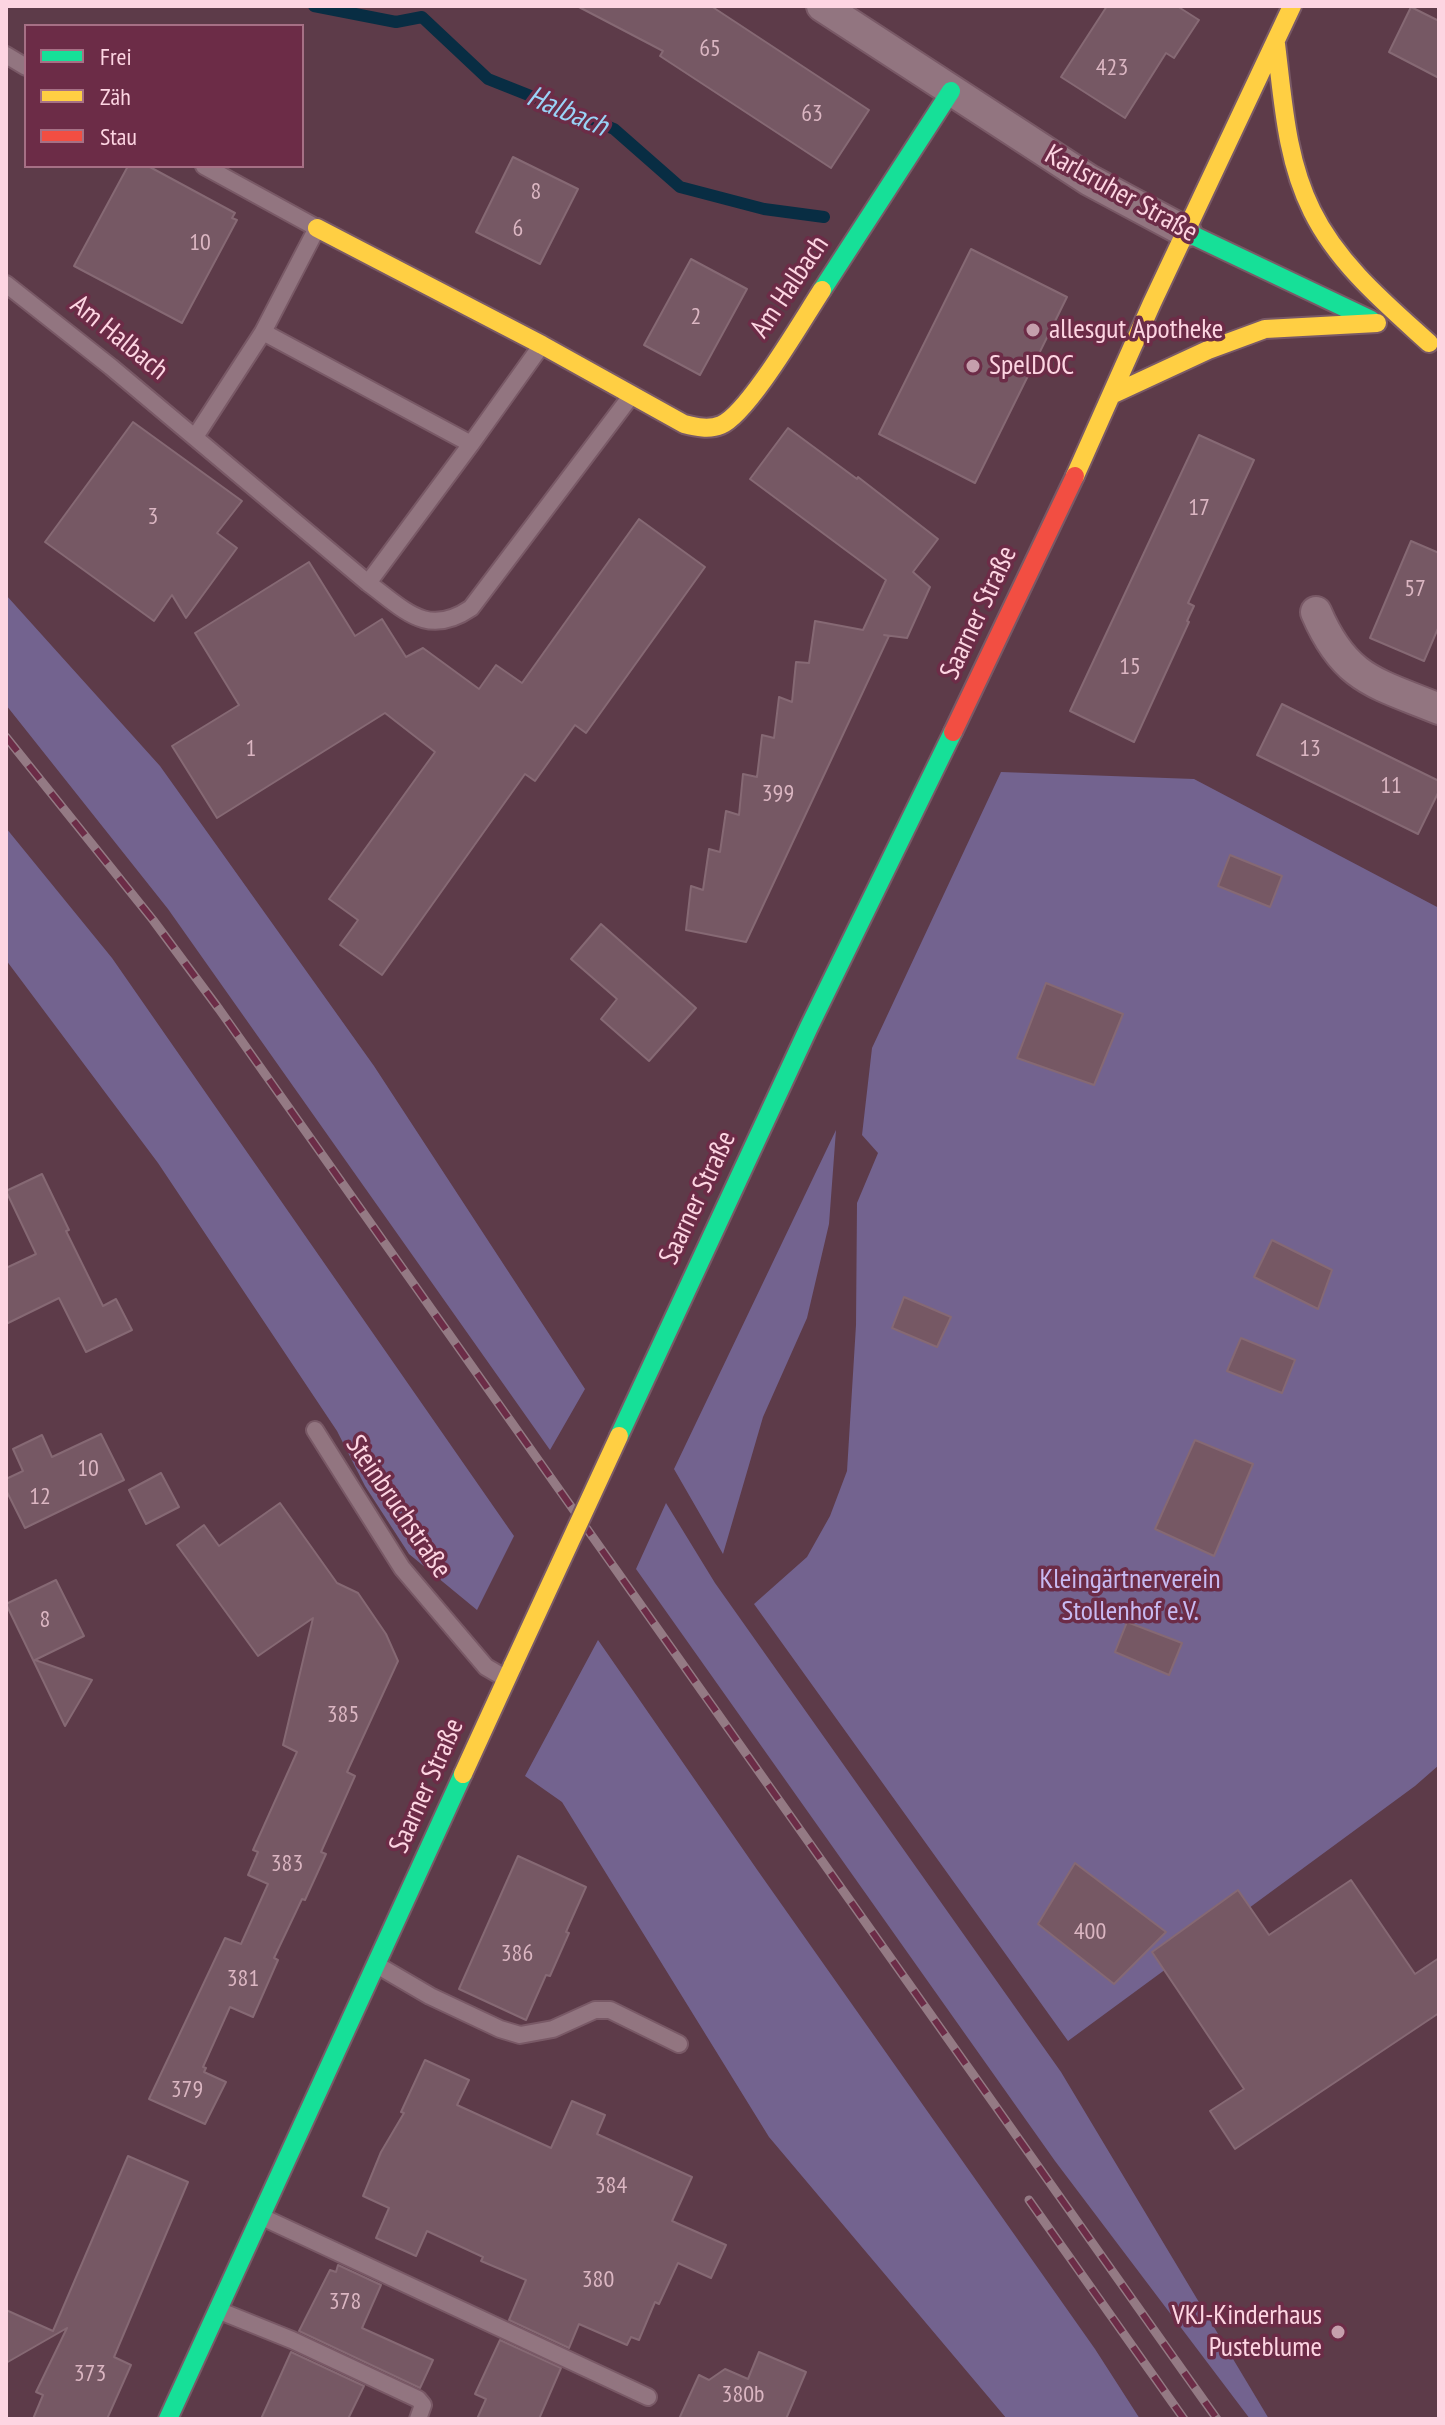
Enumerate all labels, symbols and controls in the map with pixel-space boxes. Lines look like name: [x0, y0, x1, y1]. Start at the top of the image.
legend: [24, 24, 304, 168]
house number: 65: [699, 35, 721, 63]
text: Frei: [100, 41, 132, 72]
house number: 423: [1096, 54, 1128, 82]
water label: Halbach: [521, 79, 613, 145]
text: Zäh: [100, 81, 131, 112]
house number: 63: [801, 100, 823, 128]
text: Stau: [100, 121, 137, 152]
street label: Karlsruher Straße: [1039, 138, 1203, 250]
house number: 8: [531, 178, 541, 206]
house number: 6: [513, 215, 523, 243]
house number: 10: [189, 229, 211, 257]
street label: Am Halbach: [744, 230, 836, 344]
street label: Am Halbach: [63, 289, 175, 387]
house number: 2: [691, 303, 701, 331]
place label: allesgut Apotheke: [1049, 313, 1223, 347]
marker: allesgut Apotheke: [1024, 321, 1042, 339]
place label: SpelDOC: [989, 349, 1074, 383]
marker: SpelDOC: [964, 357, 982, 375]
house number: 17: [1188, 494, 1210, 522]
house number: 3: [148, 503, 158, 531]
street label: Saarner Straße: [933, 541, 1025, 685]
house number: 57: [1404, 575, 1426, 603]
house number: 15: [1119, 653, 1141, 681]
house number: 1: [246, 735, 256, 763]
house number: 13: [1299, 735, 1321, 763]
house number: 11: [1380, 772, 1402, 800]
house number: 399: [762, 780, 794, 808]
street label: Saarner Straße: [652, 1126, 744, 1270]
street label: Steinbruchstraße: [338, 1429, 458, 1585]
house number: 10: [77, 1455, 99, 1483]
house number: 12: [29, 1483, 51, 1511]
park label: Kleingärtnerverein Stollenhof e.V.: [1039, 1563, 1221, 1629]
house number: 8: [40, 1606, 50, 1634]
house number: 385: [327, 1701, 359, 1729]
street label: Saarner Straße: [383, 1714, 471, 1858]
house number: 383: [271, 1850, 303, 1878]
house number: 400: [1074, 1918, 1106, 1946]
house number: 386: [501, 1940, 533, 1968]
house number: 381: [227, 1965, 259, 1993]
house number: 379: [171, 2076, 203, 2104]
house number: 384: [595, 2172, 627, 2200]
house number: 380: [582, 2266, 614, 2294]
house number: 378: [329, 2288, 361, 2316]
place label: VKJ-Kinderhaus Pusteblume: [1172, 2299, 1322, 2365]
marker: VKJ-Kinderhaus Pusteblume: [1329, 2323, 1347, 2341]
house number: 373: [74, 2360, 106, 2388]
house number: 380b: [722, 2381, 764, 2409]

